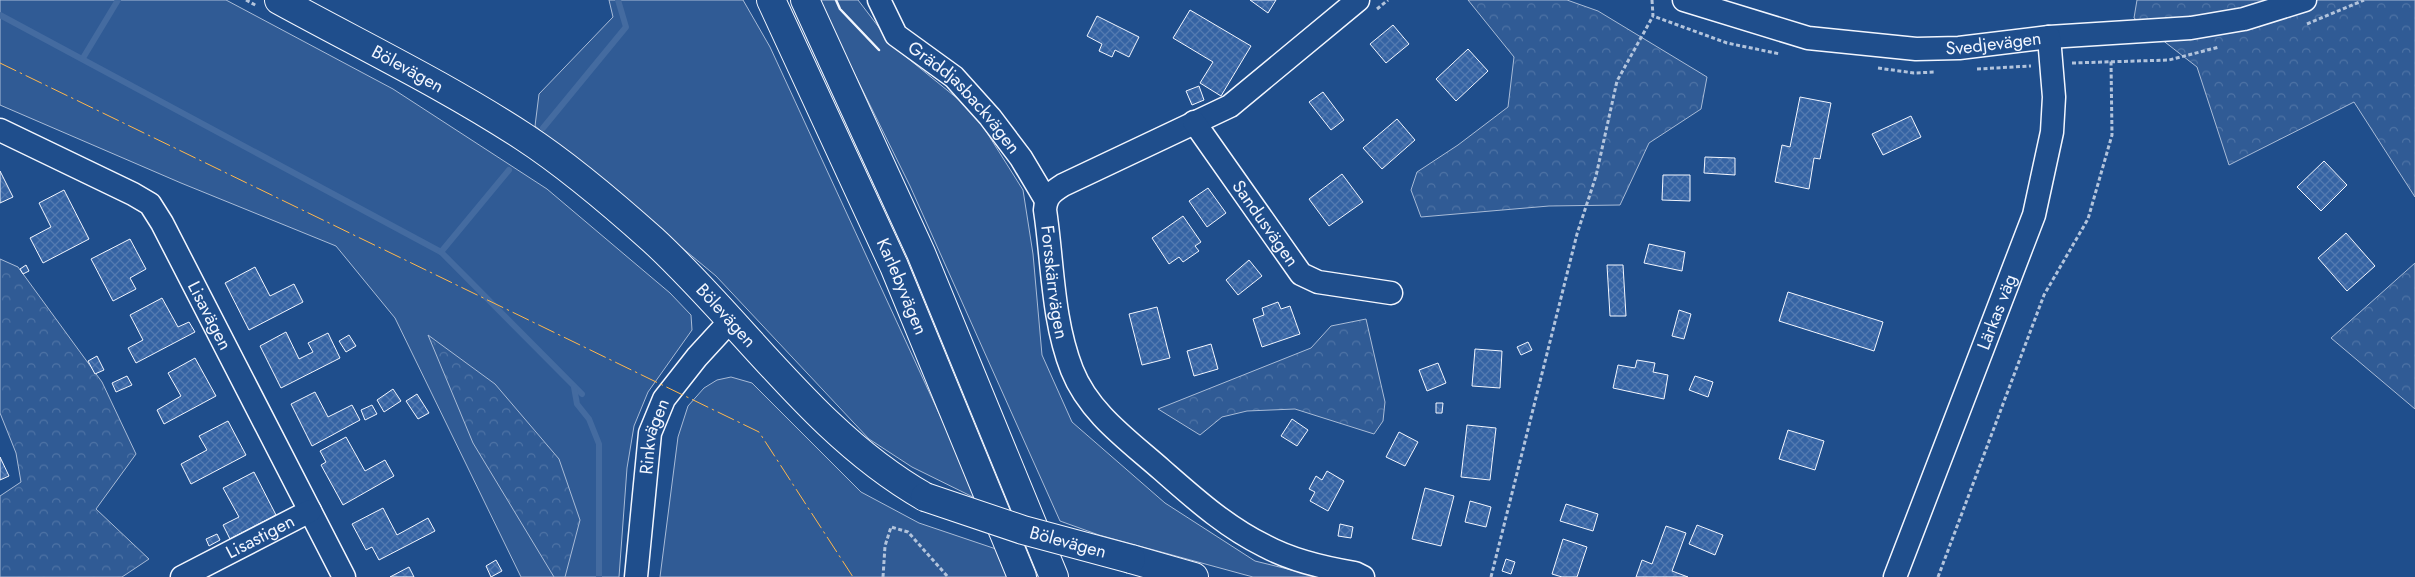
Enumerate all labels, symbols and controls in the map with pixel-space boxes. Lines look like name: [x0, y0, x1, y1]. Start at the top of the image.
street label: Svedjevägen: [1945, 25, 2043, 61]
street label: Gräddjasbackvägen: [903, 35, 1026, 159]
street label: Bölevägen: [367, 39, 449, 99]
street label: Sandusvägen: [1226, 175, 1305, 272]
street label: Forsskärrvägen: [1034, 224, 1075, 341]
street label: Karlebyvägen: [870, 234, 934, 339]
street label: Lärkas väg: [1970, 270, 2023, 354]
street label: Lisavägen: [181, 277, 238, 355]
street label: Bölevägen: [690, 277, 762, 353]
street label: Rinkvägen: [633, 394, 676, 476]
street label: Lisastigen: [221, 508, 299, 565]
street label: Bölevägen: [1027, 519, 1109, 565]

